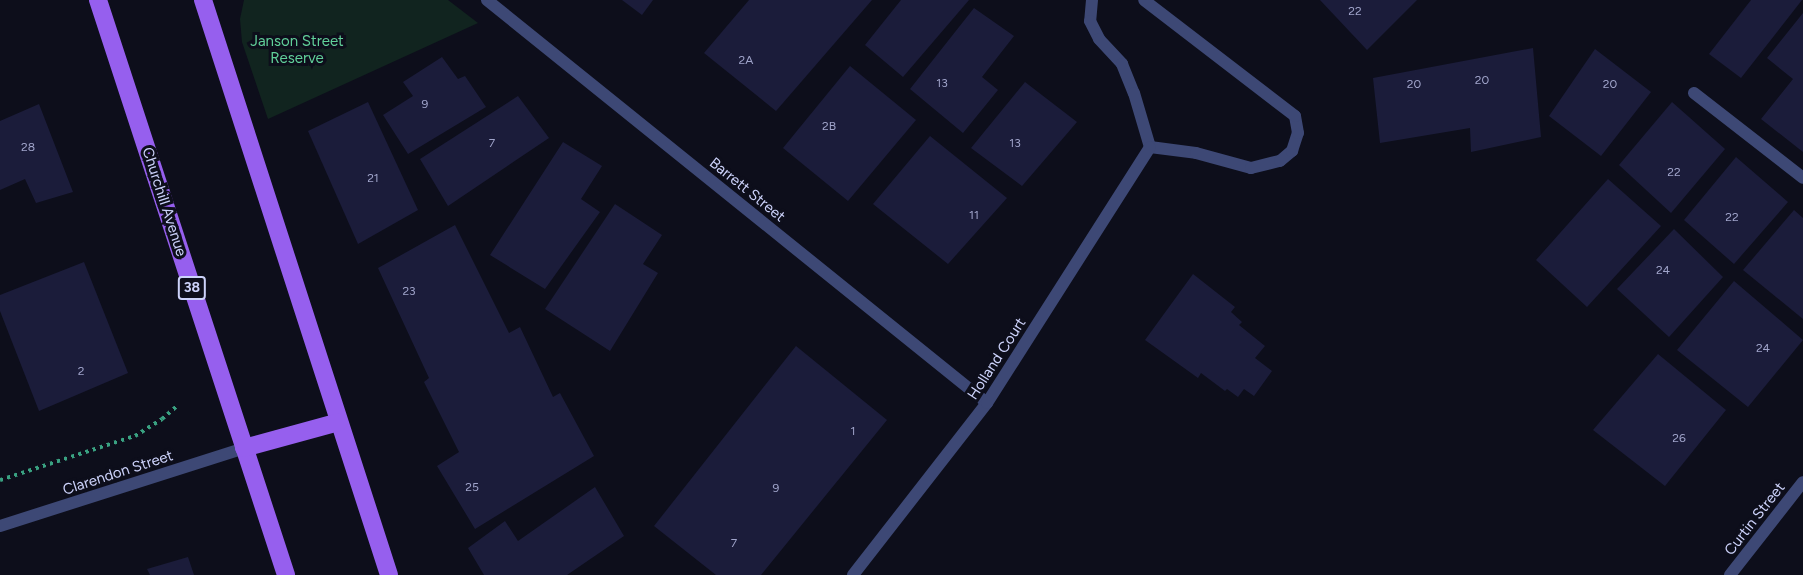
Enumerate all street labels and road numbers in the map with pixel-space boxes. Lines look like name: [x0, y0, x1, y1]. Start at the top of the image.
street label: Churchill Avenue: [138, 145, 190, 259]
street label: Barrett Street: [706, 154, 788, 226]
road number: 38: [177, 277, 207, 299]
street label: Holland Court: [964, 315, 1030, 403]
street label: Clarendon Street: [61, 447, 175, 499]
street label: Curtin Street: [1721, 479, 1789, 559]

